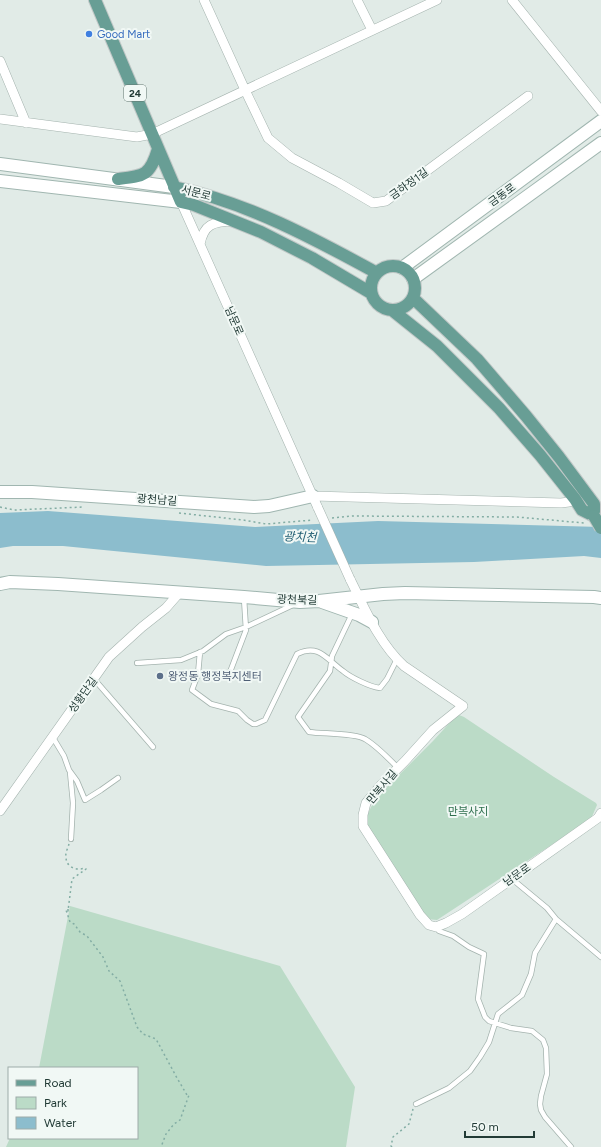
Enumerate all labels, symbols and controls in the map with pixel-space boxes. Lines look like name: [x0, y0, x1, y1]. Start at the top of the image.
place label: Good Mart: [97, 28, 150, 41]
marker: Good Mart: [84, 29, 94, 39]
road number: 24: [124, 85, 146, 101]
street label: 금하정1길: [387, 166, 431, 202]
street label: 금동로: [486, 181, 518, 209]
street label: 서문로: [180, 183, 212, 203]
street label: 남문로: [222, 304, 246, 338]
street label: 광천남길: [136, 492, 178, 508]
water label: 광치천: [283, 529, 319, 545]
street label: 광천북길: [277, 593, 317, 607]
place label: 왕정동 행정복지센터: [168, 670, 262, 683]
marker: 왕정동 행정복지센터: [155, 671, 165, 681]
street label: 성황단길: [66, 675, 100, 715]
street label: 만복사길: [364, 767, 400, 807]
park label: 만복사지: [448, 805, 488, 818]
street label: 남문로: [501, 861, 533, 889]
legend: [8, 1067, 138, 1139]
text: Road: [44, 1076, 72, 1090]
text: Park: [44, 1096, 67, 1110]
scale bar: [465, 1113, 534, 1139]
text: Water: [44, 1116, 76, 1130]
text: 50 m: [471, 1120, 499, 1134]

